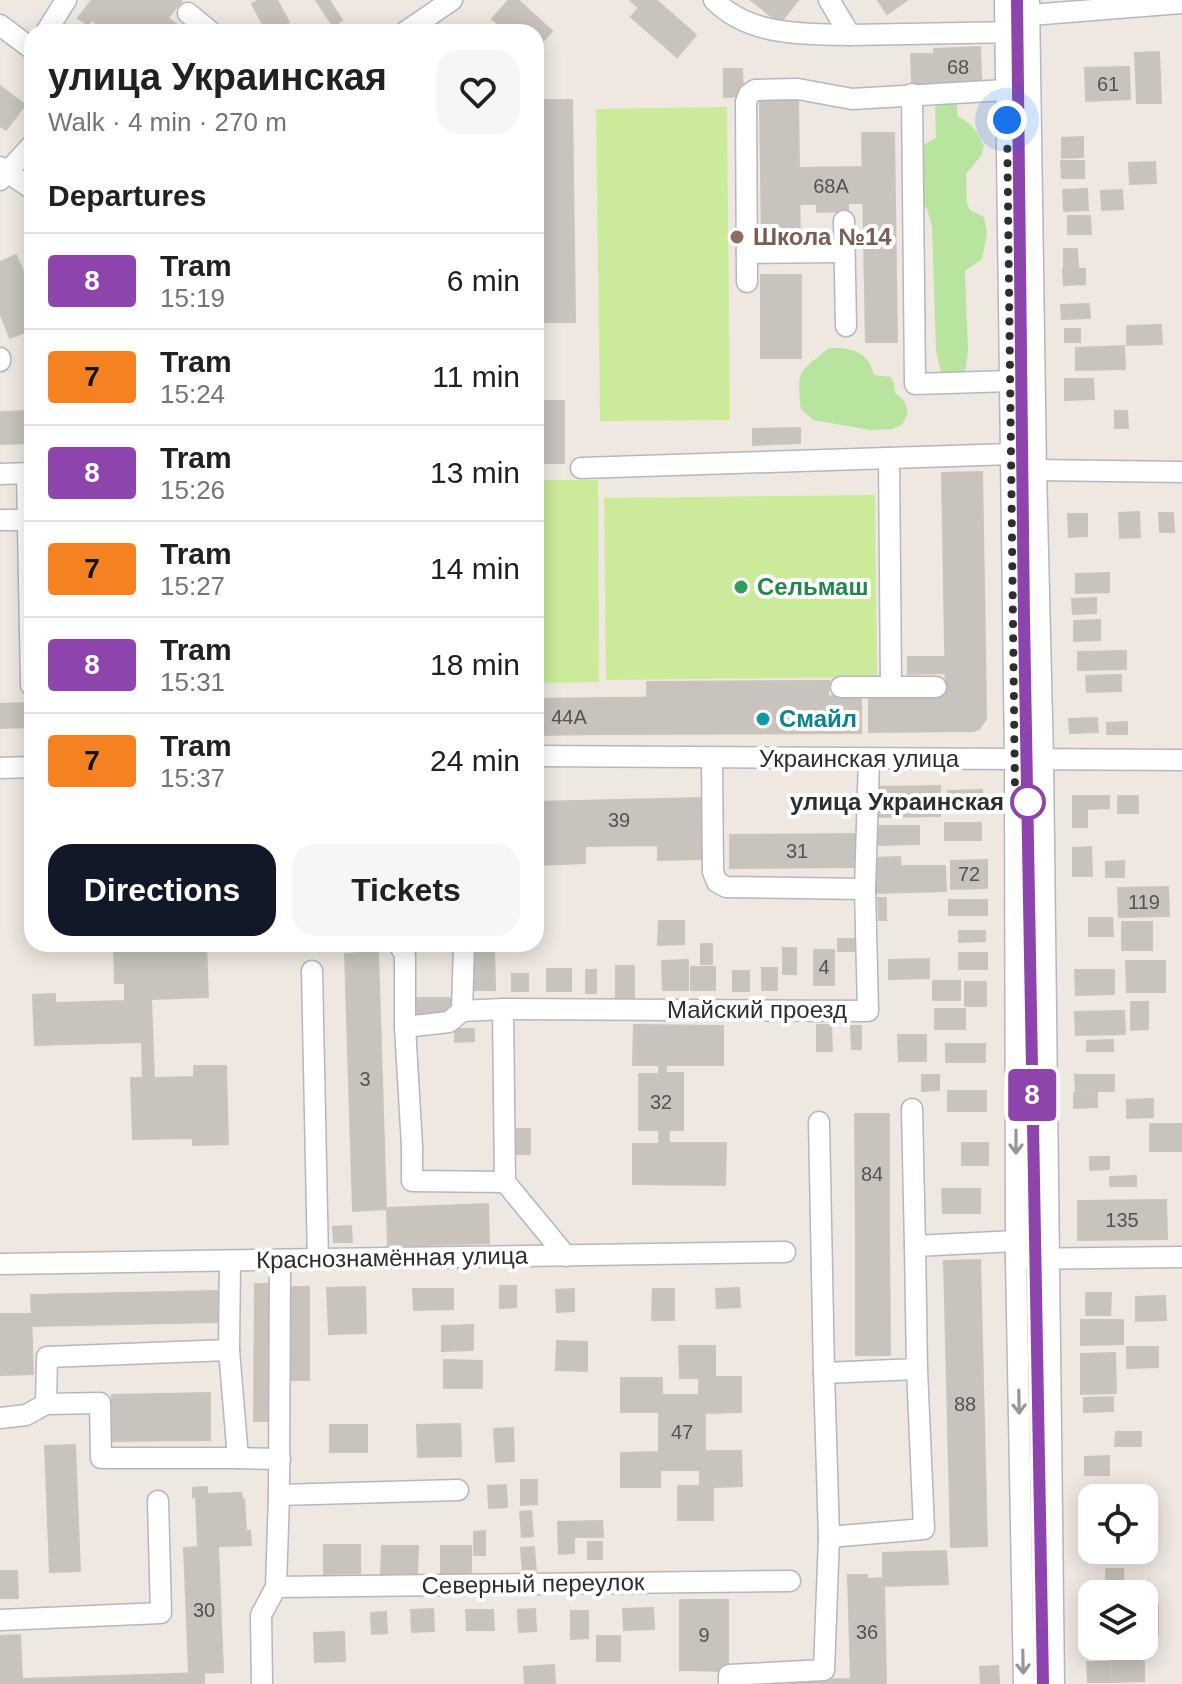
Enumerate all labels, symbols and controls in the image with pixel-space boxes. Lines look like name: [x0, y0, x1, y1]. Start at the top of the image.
button: heart: [436, 50, 520, 134]
text: улица Украинская: [48, 56, 387, 98]
house number: 68: [947, 56, 969, 78]
house number: 61: [1097, 73, 1119, 95]
your location: [987, 100, 1027, 140]
text: Walk · 4 min · 270 m: [48, 107, 287, 137]
house number: 68А: [813, 175, 849, 197]
text: Departures: [48, 179, 206, 212]
place label: Школа №14: [753, 223, 892, 250]
marker: Школа №14: [728, 228, 746, 246]
text: Tram: [160, 249, 232, 282]
text: 6 min: [447, 264, 520, 297]
text: 8: [84, 265, 100, 296]
text: 15:19: [160, 283, 225, 313]
text: Tram: [160, 345, 232, 378]
text: 11 min: [432, 360, 520, 393]
text: 7: [84, 361, 100, 392]
text: 15:24: [160, 379, 225, 409]
text: Tram: [160, 441, 232, 474]
text: 13 min: [430, 456, 520, 489]
text: 8: [84, 457, 100, 488]
text: 15:26: [160, 475, 225, 505]
text: Tram: [160, 537, 232, 570]
text: 14 min: [430, 552, 520, 585]
text: 7: [84, 553, 100, 584]
text: 15:27: [160, 571, 225, 601]
place label: Сельмаш: [757, 573, 868, 600]
marker: Сельмаш: [732, 578, 750, 596]
text: Tram: [160, 633, 232, 666]
text: 18 min: [430, 648, 520, 681]
text: 8: [84, 649, 100, 680]
text: 15:31: [160, 667, 225, 697]
place label: Смайл: [779, 705, 857, 732]
house number: 44А: [551, 706, 587, 728]
marker: Смайл: [754, 710, 772, 728]
text: Tram: [160, 729, 232, 762]
text: 24 min: [430, 744, 520, 777]
text: 7: [84, 745, 100, 776]
street label: Украинская улица: [759, 745, 960, 772]
text: 15:37: [160, 763, 225, 793]
marker: улица Украинская: [1011, 785, 1045, 819]
place label: улица Украинская: [790, 788, 1004, 815]
house number: 39: [608, 809, 630, 831]
house number: 31: [786, 840, 808, 862]
button: Directions: [48, 844, 276, 936]
button: Tickets: [292, 844, 520, 936]
house number: 72: [958, 863, 980, 885]
house number: 119: [1128, 891, 1160, 913]
house number: 4: [818, 956, 830, 978]
street label: Майский проезд: [667, 996, 847, 1023]
house number: 3: [359, 1068, 371, 1090]
line badge: 8: [1006, 1069, 1058, 1121]
text: 8: [1024, 1079, 1040, 1110]
house number: 32: [650, 1091, 672, 1113]
one-way arrow: [1008, 1128, 1024, 1155]
house number: 84: [861, 1163, 883, 1185]
house number: 135: [1105, 1209, 1139, 1231]
street label: Краснознамённая улица: [256, 1242, 529, 1273]
one-way arrow: [1011, 1388, 1026, 1415]
house number: 88: [954, 1393, 976, 1415]
house number: 47: [671, 1421, 693, 1443]
map controls: [1078, 1484, 1158, 1660]
button: locate: [1078, 1484, 1158, 1564]
street label: Северный переулок: [421, 1568, 645, 1599]
button: layers: [1078, 1580, 1158, 1660]
house number: 30: [193, 1599, 215, 1621]
house number: 36: [856, 1621, 878, 1643]
house number: 9: [698, 1624, 710, 1646]
one-way arrow: [1015, 1648, 1031, 1675]

